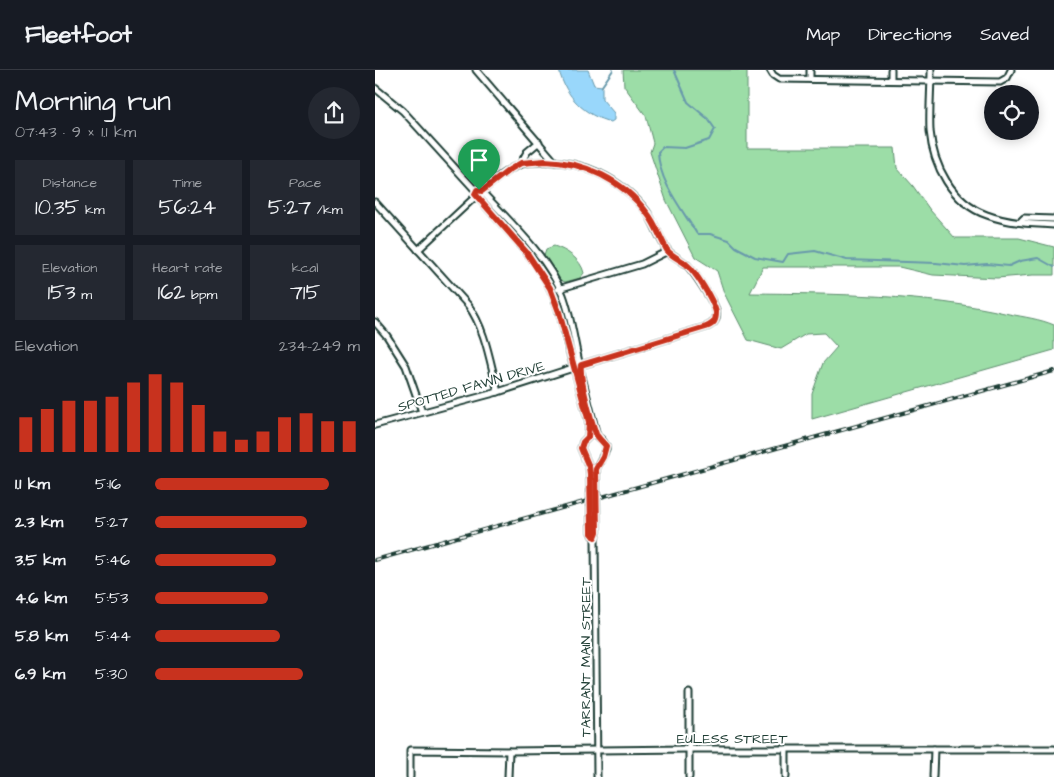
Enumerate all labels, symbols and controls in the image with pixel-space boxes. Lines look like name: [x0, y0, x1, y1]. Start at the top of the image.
text: Fleetfoot: [25, 18, 132, 52]
text: Map: [806, 22, 840, 47]
text: Directions: [868, 22, 952, 47]
text: Saved: [980, 22, 1029, 47]
text: Morning run: [15, 82, 171, 121]
map controls: [984, 85, 1039, 140]
button: locate: [984, 85, 1039, 140]
button: share: [308, 87, 360, 139]
text: 07:43 · 9 × 1.1 km: [15, 121, 136, 143]
pin: [458, 139, 500, 190]
icon: arrive: [465, 146, 493, 174]
text: Distance: [43, 173, 97, 193]
text: Time: [173, 173, 202, 193]
text: Pace: [289, 173, 321, 193]
text: 10.35: [35, 193, 80, 222]
text: 56:24: [159, 193, 216, 222]
text: 5:27: [268, 193, 311, 222]
text: km: [80, 200, 105, 220]
text: /km: [311, 200, 343, 220]
text: Elevation: [42, 258, 97, 278]
text: Heart rate: [152, 258, 223, 278]
text: kcal: [292, 258, 319, 278]
text: 153: [47, 278, 76, 307]
text: 162: [157, 278, 185, 307]
text: 715: [290, 278, 320, 307]
text: m: [76, 285, 92, 305]
text: bpm: [185, 285, 218, 305]
text: Elevation: [15, 335, 78, 357]
text: 234–249 m: [279, 335, 360, 357]
street label: SPOTTED FAWN DRIVE: [395, 356, 548, 418]
text: 1.1 km: [15, 473, 50, 495]
text: 5:16: [95, 473, 121, 495]
text: 2.3 km: [15, 511, 63, 533]
text: 5:27: [95, 511, 128, 533]
text: 3.5 km: [15, 549, 65, 571]
text: 5:46: [95, 549, 130, 571]
street label: TARRANT MAIN STREET: [576, 577, 596, 737]
text: 4.6 km: [15, 587, 67, 609]
text: 5:53: [95, 587, 128, 609]
text: 5.8 km: [15, 625, 68, 647]
text: 5:44: [95, 625, 131, 647]
text: 6.9 km: [15, 663, 65, 685]
text: 5:30: [95, 663, 127, 685]
street label: EULESS STREET: [677, 729, 788, 749]

